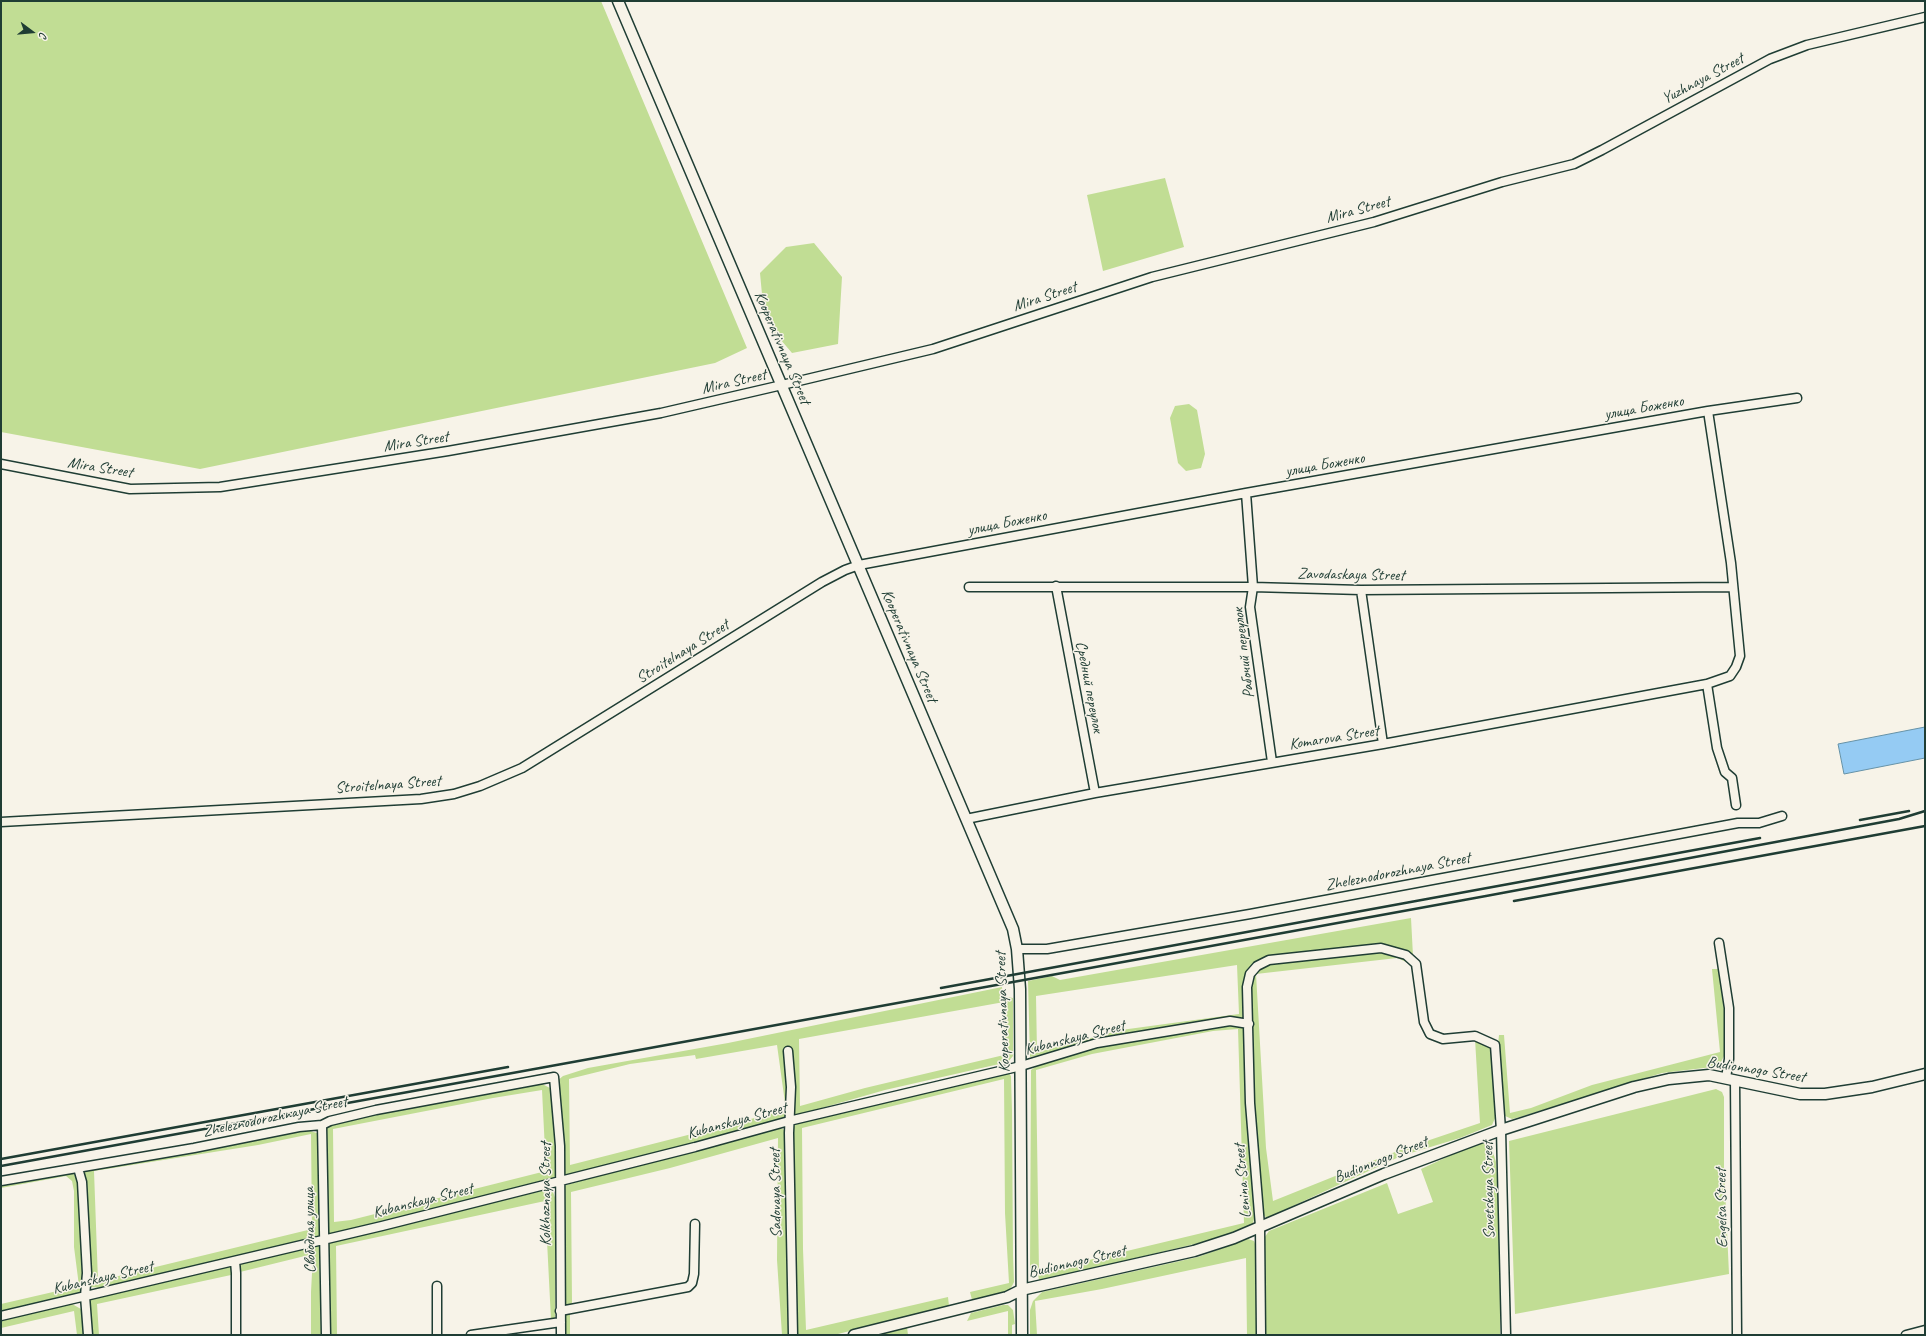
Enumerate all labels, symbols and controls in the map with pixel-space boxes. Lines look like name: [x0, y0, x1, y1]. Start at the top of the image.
north arrow: [12, 12, 52, 52]
text: С: [36, 31, 51, 40]
street label: Yuzhnaya Street: [1659, 49, 1747, 109]
street label: Mira Street: [1324, 192, 1392, 228]
street label: Mira Street: [1011, 278, 1079, 316]
street label: Kooperativnaya Street: [750, 289, 814, 407]
street label: Mira Street: [700, 365, 768, 399]
street label: улица Боженко: [1603, 392, 1685, 424]
street label: Mira Street: [382, 427, 450, 457]
street label: улица Боженко: [1284, 449, 1366, 481]
street label: Mira Street: [66, 453, 134, 483]
street label: улица Боженко: [966, 506, 1048, 540]
street label: Zavodaskaya Street: [1297, 564, 1405, 586]
street label: Kooperativnaya Street: [877, 587, 941, 705]
street label: Рабочий переулок: [1229, 607, 1259, 699]
street label: Stroitelnaya Street: [633, 616, 733, 688]
street label: Средний переулок: [1071, 640, 1107, 734]
street label: Komarova Street: [1288, 721, 1380, 755]
street label: Stroitelnaya Street: [335, 772, 441, 798]
street label: Zheleznodorozhnaya Street: [1324, 849, 1472, 895]
street label: Kooperativnaya Street: [991, 951, 1015, 1073]
street label: Kubanskaya Street: [1023, 1016, 1127, 1060]
street label: Budionnogo Street: [1705, 1053, 1807, 1087]
street label: Zheleznodorozhnaya Street: [201, 1092, 349, 1142]
street label: Kubanskaya Street: [685, 1098, 789, 1144]
street label: Budionnogo Street: [1331, 1133, 1431, 1187]
street label: Sovetskaya Street: [1479, 1141, 1499, 1239]
street label: Kolkhoznaya Street: [536, 1142, 556, 1246]
street label: Lenina Street: [1230, 1143, 1256, 1219]
street label: Sadovaya Street: [766, 1148, 786, 1238]
street label: Engelsa Street: [1712, 1168, 1732, 1248]
street label: Kubanskaya Street: [371, 1179, 475, 1223]
street label: Свободная улица: [300, 1187, 320, 1273]
street label: Budionnogo Street: [1026, 1241, 1128, 1283]
street label: Kubanskaya Street: [51, 1257, 155, 1299]

